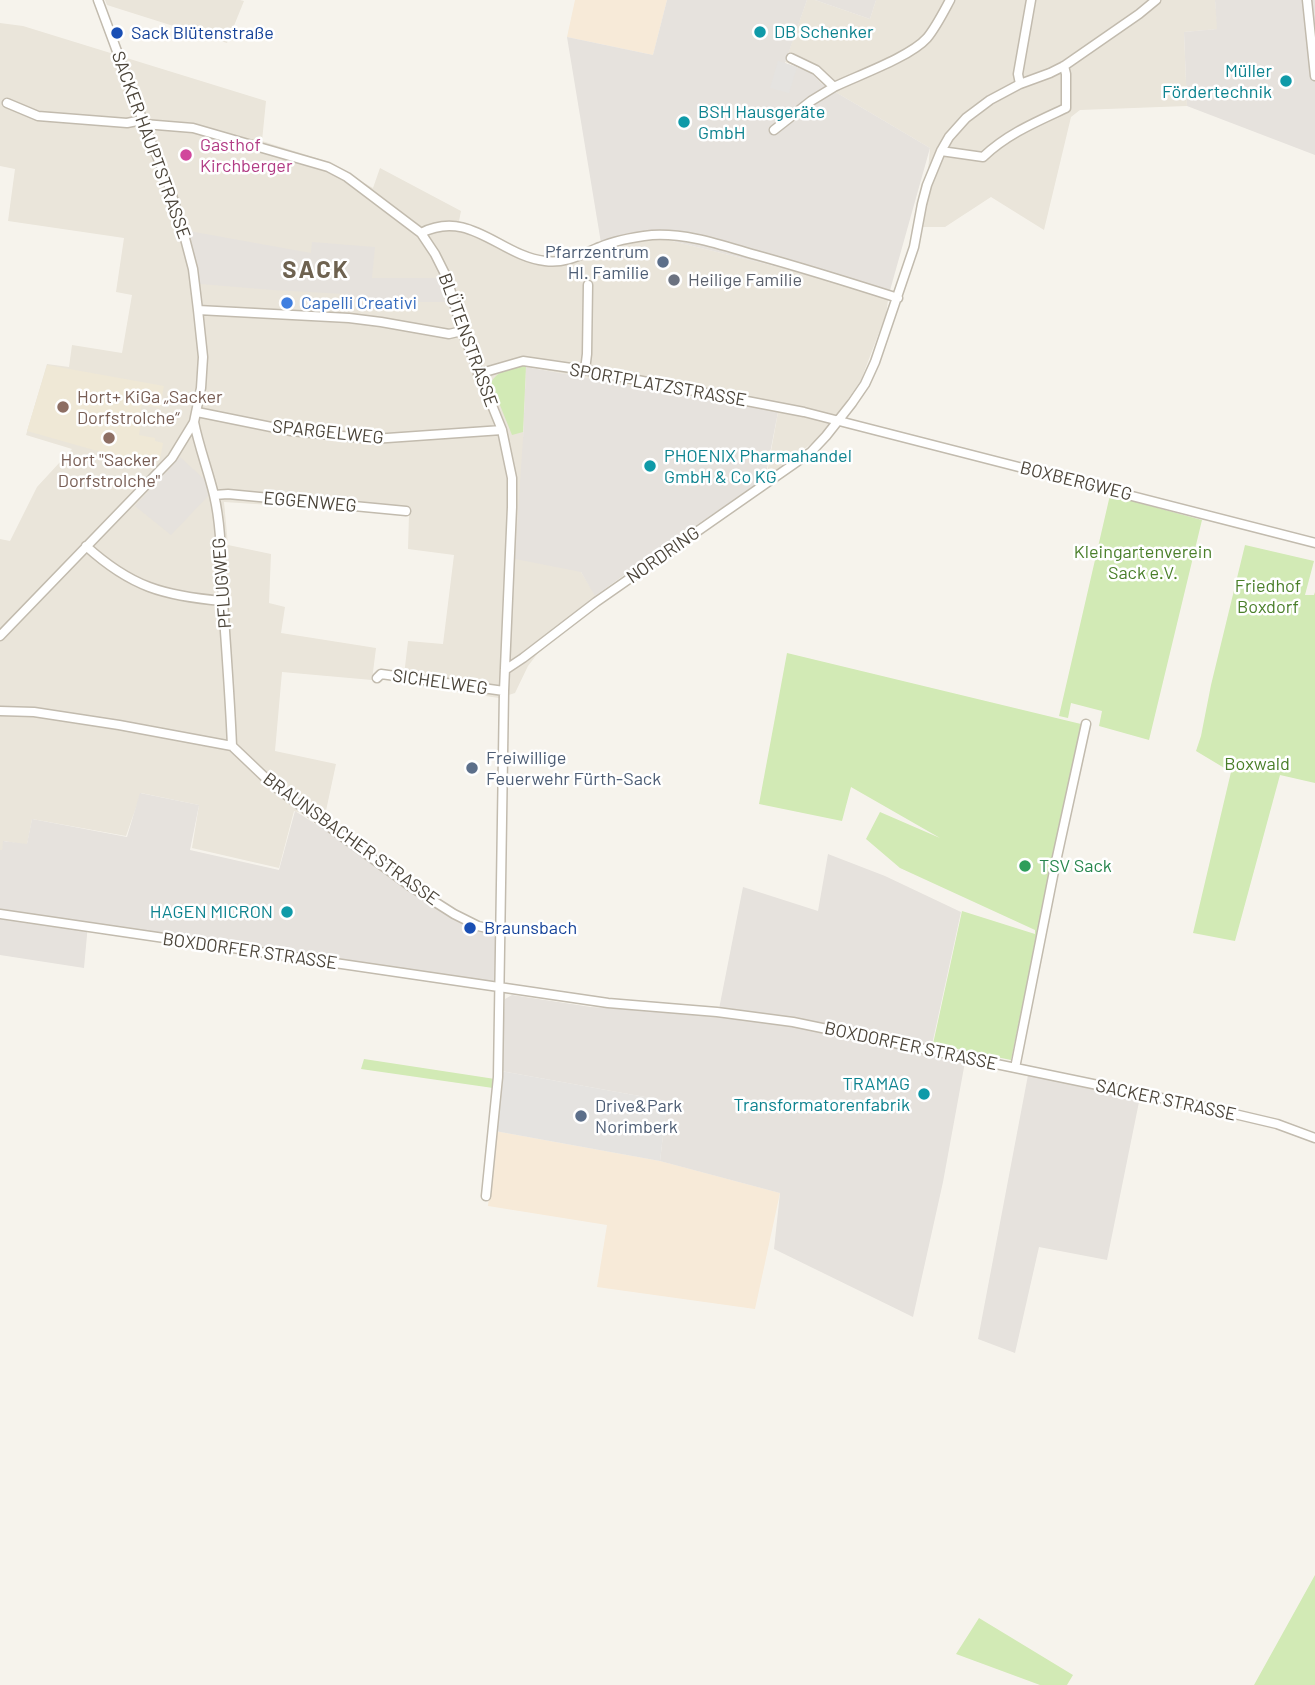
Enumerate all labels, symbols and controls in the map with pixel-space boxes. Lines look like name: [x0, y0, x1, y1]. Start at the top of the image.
place label: DB Schenker: [774, 21, 874, 43]
place label: Sack Blütenstraße: [131, 22, 274, 44]
marker: DB Schenker: [752, 24, 768, 40]
marker: Sack Blütenstraße: [109, 25, 125, 41]
street label: SACKER HAUPTSTRASSE: [107, 48, 195, 242]
place label: Müller Fördertechnik: [1162, 60, 1272, 102]
marker: Müller Fördertechnik: [1278, 73, 1294, 89]
place label: BSH Hausgeräte GmbH: [698, 101, 825, 144]
marker: BSH Hausgeräte GmbH: [676, 114, 692, 130]
place label: Gasthof Kirchberger: [200, 134, 293, 176]
marker: Gasthof Kirchberger: [178, 147, 194, 163]
place label: Pfarrzentrum Hl. Familie: [545, 241, 649, 284]
marker: Pfarrzentrum Hl. Familie: [655, 254, 671, 270]
district label: SACK: [283, 256, 349, 284]
place label: Heilige Familie: [688, 269, 802, 291]
street label: BLÜTENSTRASSE: [434, 270, 502, 410]
marker: Heilige Familie: [666, 272, 682, 288]
place label: Capelli Creativi: [301, 292, 417, 314]
marker: Capelli Creativi: [279, 295, 295, 311]
street label: SPORTPLATZSTRASSE: [568, 359, 748, 411]
place label: Hort+ KiGa „Sacker Dorfstrolche“: [77, 386, 223, 428]
marker: Hort+ KiGa „Sacker Dorfstrolche“: [55, 399, 71, 415]
street label: SPARGELWEG: [271, 415, 385, 449]
marker: Hort "Sacker Dorfstrolche": [101, 430, 117, 446]
place label: PHOENIX Pharmahandel GmbH & Co KG: [664, 445, 852, 488]
place label: Hort "Sacker Dorfstrolche": [58, 449, 160, 491]
street label: BOXBERGWEG: [1018, 457, 1134, 505]
marker: PHOENIX Pharmahandel GmbH & Co KG: [642, 458, 658, 474]
street label: EGGENWEG: [262, 487, 358, 517]
street label: NORDRING: [622, 522, 704, 588]
street label: PFLUGWEG: [208, 537, 236, 629]
park label: Kleingartenverein Sack e.V.: [1074, 541, 1212, 584]
park label: Friedhof Boxdorf: [1235, 575, 1301, 618]
street label: SICHELWEG: [391, 665, 489, 699]
place label: Freiwillige Feuerwehr Fürth-Sack: [486, 747, 661, 790]
park label: Boxwald: [1224, 753, 1290, 775]
marker: Freiwillige Feuerwehr Fürth-Sack: [464, 760, 480, 776]
street label: BRAUNSBACHER STRASSE: [259, 768, 443, 910]
place label: TSV Sack: [1039, 855, 1112, 877]
marker: TSV Sack: [1017, 858, 1033, 874]
place label: HAGEN MICRON: [150, 901, 273, 923]
marker: HAGEN MICRON: [279, 904, 295, 920]
place label: Braunsbach: [484, 917, 577, 939]
marker: Braunsbach: [462, 920, 478, 936]
street label: BOXDORFER STRASSE: [161, 928, 339, 974]
street label: BOXDORFER STRASSE: [823, 1017, 999, 1075]
place label: TRAMAG Transformatorenfabrik: [734, 1073, 910, 1116]
street label: SACKER STRASSE: [1094, 1075, 1238, 1125]
marker: TRAMAG Transformatorenfabrik: [916, 1086, 932, 1102]
place label: Drive&Park Norimberk: [595, 1095, 682, 1138]
marker: Drive&Park Norimberk: [573, 1108, 589, 1124]

